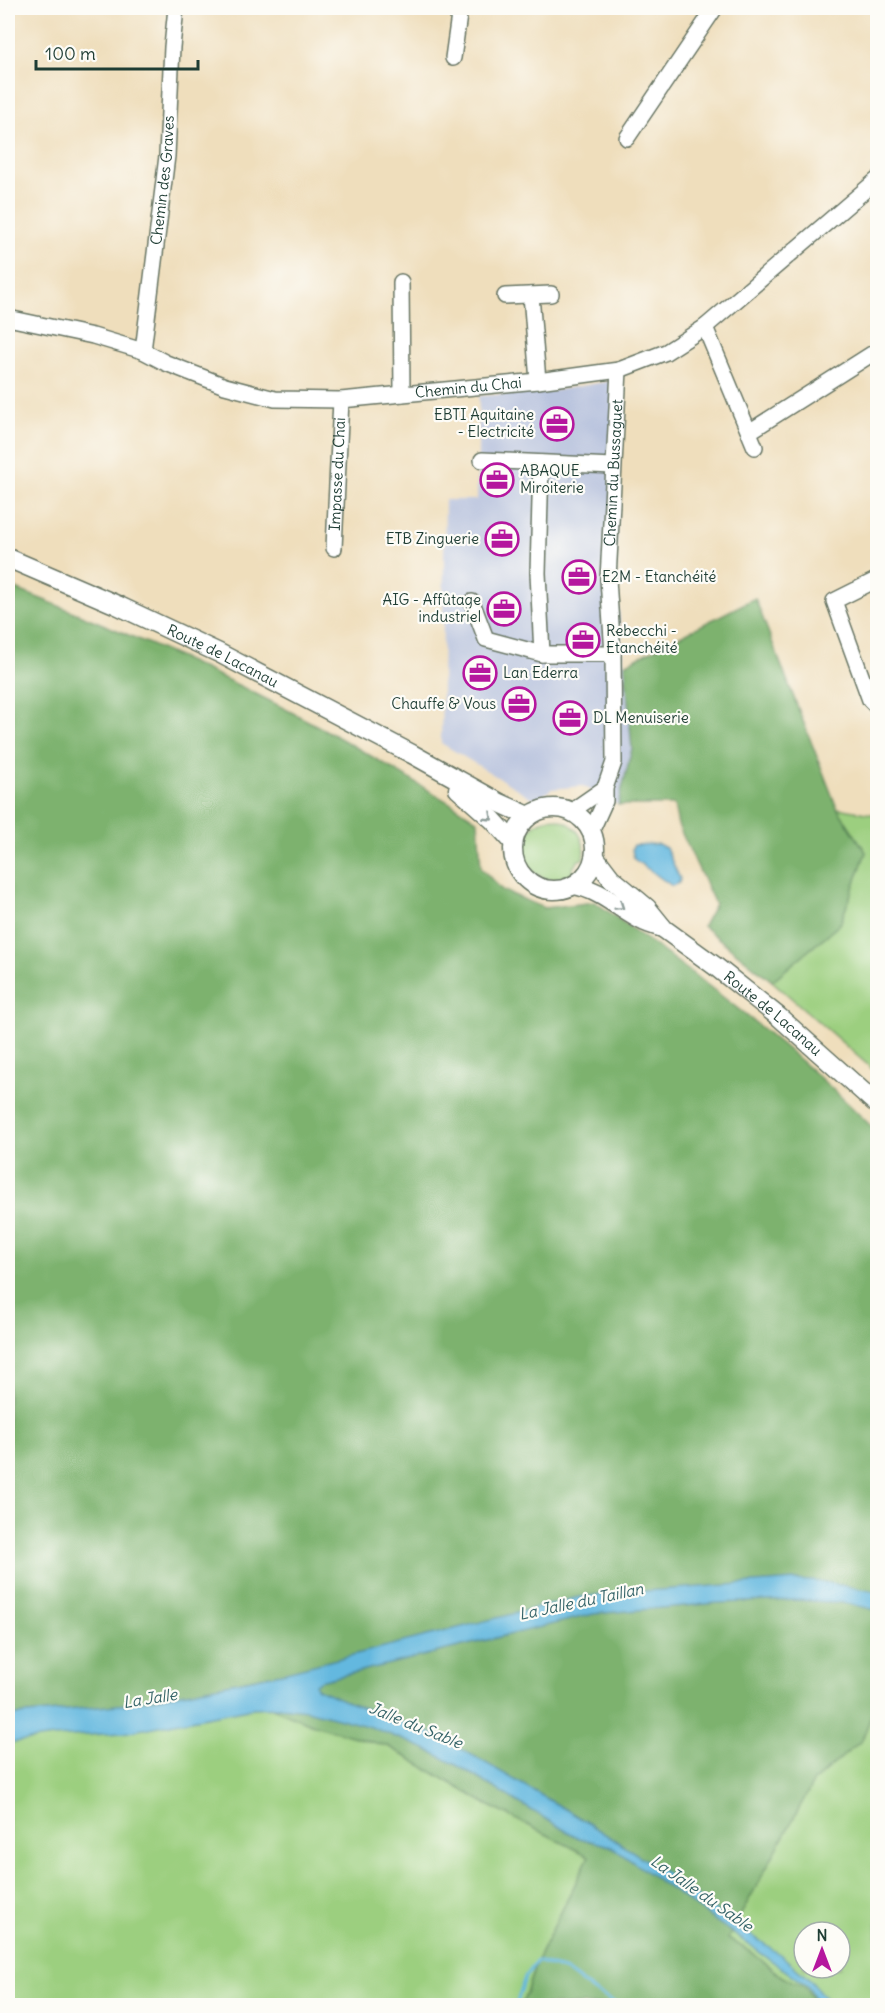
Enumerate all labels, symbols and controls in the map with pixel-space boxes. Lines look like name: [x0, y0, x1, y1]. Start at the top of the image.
scale bar: [36, 33, 198, 71]
text: 100 m: [45, 42, 96, 65]
street label: Chemin des Graves: [146, 115, 178, 246]
street label: Chemin du Chai: [414, 373, 523, 402]
street label: Chemin du Bussaguet: [600, 399, 626, 547]
place label: EBTI Aquitaine - Electricité: [434, 405, 534, 441]
office icon: EBTI Aquitaine - Electricité: [539, 406, 575, 442]
street label: Impasse du Chai: [325, 417, 349, 531]
place label: ABAQUE Miroiterie: [520, 461, 584, 497]
office icon: ABAQUE Miroiterie: [479, 462, 515, 498]
office icon: ETB Zinguerie: [484, 521, 520, 557]
place label: ETB Zinguerie: [386, 529, 479, 548]
office icon: E2M - Etanchéité: [561, 559, 597, 595]
place label: E2M - Etanchéité: [602, 567, 716, 586]
place label: AIG - Affûtage industriel: [383, 590, 481, 626]
office icon: AIG - Affûtage industriel: [486, 591, 522, 627]
street label: Route de Lacanau: [164, 620, 282, 692]
place label: Rebecchi - Etanchéité: [606, 621, 678, 657]
office icon: Rebecchi - Etanchéité: [565, 622, 601, 658]
office icon: Lan Ederra: [462, 655, 498, 691]
place label: Lan Ederra: [503, 663, 578, 682]
office icon: Chauffe & Vous: [501, 686, 537, 722]
place label: Chauffe & Vous: [391, 694, 496, 713]
office icon: DL Menuiserie: [552, 700, 588, 736]
place label: DL Menuiserie: [593, 708, 689, 727]
one-way arrow: [483, 810, 493, 821]
one-way arrow: [613, 899, 624, 910]
street label: Route de Lacanau: [720, 967, 826, 1060]
water label: La Jalle du Taillan: [517, 1578, 646, 1624]
water label: La Jalle: [121, 1684, 180, 1712]
water label: Jalle du Sable: [367, 1697, 467, 1753]
water label: La Jalle du Sable: [647, 1850, 758, 1936]
north arrow: [792, 1920, 852, 1980]
text: N: [816, 1925, 828, 1945]

